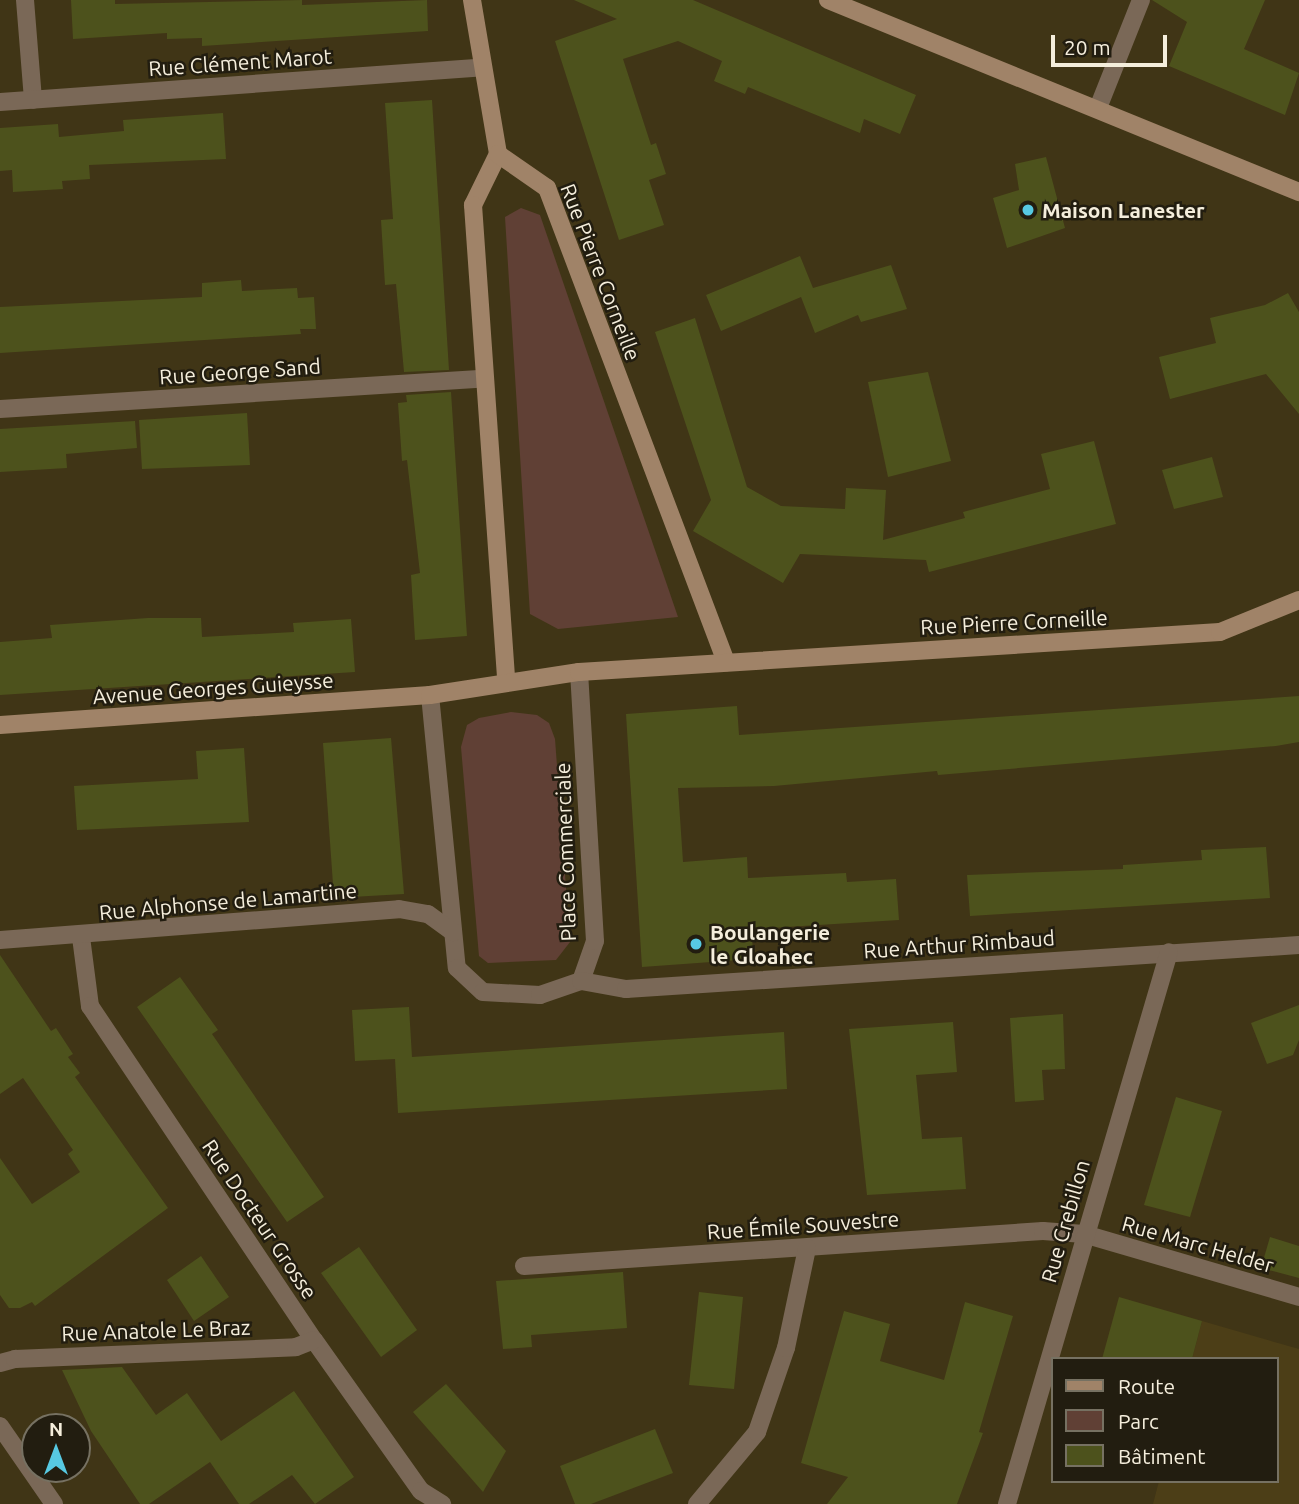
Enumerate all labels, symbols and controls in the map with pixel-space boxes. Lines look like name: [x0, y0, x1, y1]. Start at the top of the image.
scale bar: [1054, 21, 1170, 65]
text: 20 m: [1064, 35, 1111, 59]
street label: Rue Clément Marot: [147, 43, 333, 81]
street label: Rue Pierre Corneille: [556, 180, 646, 364]
place label: Maison Lanester: [1042, 197, 1205, 223]
marker: Maison Lanester: [1020, 202, 1036, 218]
street label: Rue George Sand: [158, 353, 322, 389]
street label: Rue Pierre Corneille: [920, 605, 1108, 639]
street label: Avenue Georges Guieysse: [92, 667, 334, 709]
street label: Place Commerciale: [549, 762, 581, 942]
street label: Rue Alphonse de Lamartine: [98, 877, 358, 925]
place label: Boulangerie le Gloahec: [710, 919, 830, 969]
street label: Rue Arthur Rimbaud: [862, 925, 1056, 963]
marker: Boulangerie le Gloahec: [688, 936, 704, 952]
street label: Rue Docteur Grosse: [197, 1134, 323, 1304]
street label: Rue Crebillon: [1035, 1157, 1095, 1285]
street label: Rue Émile Souvestre: [706, 1206, 900, 1244]
street label: Rue Marc Helder: [1119, 1210, 1277, 1278]
street label: Rue Anatole Le Braz: [61, 1314, 251, 1346]
legend: [1050, 1357, 1278, 1483]
text: Route: [1118, 1374, 1175, 1398]
text: Parc: [1118, 1409, 1159, 1433]
north arrow: [21, 1413, 91, 1483]
text: N: [49, 1418, 63, 1440]
text: Bâtiment: [1118, 1444, 1205, 1468]

